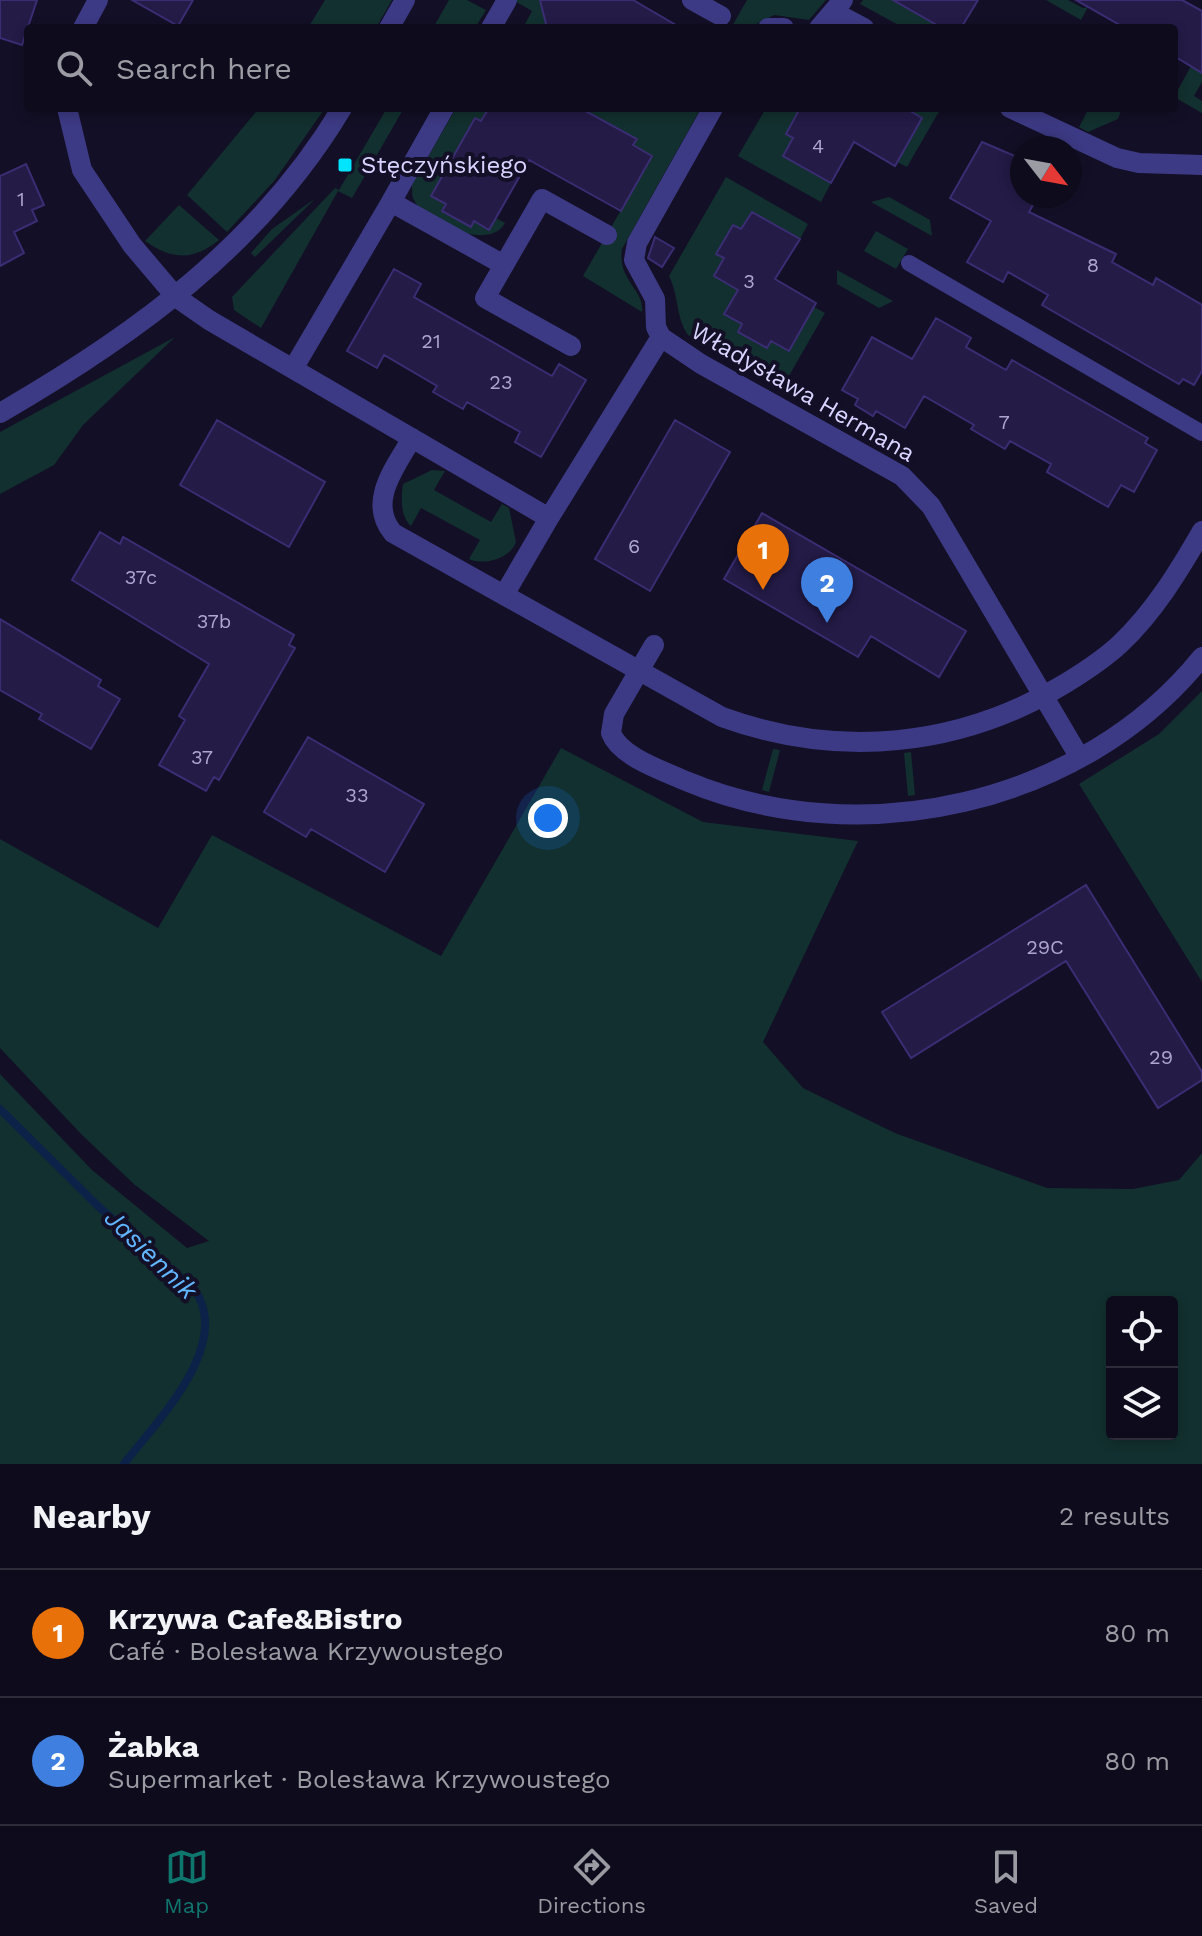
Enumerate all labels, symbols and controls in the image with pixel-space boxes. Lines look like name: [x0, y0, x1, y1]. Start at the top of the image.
search box: [24, 24, 1178, 112]
icon: search: [52, 46, 96, 90]
text: Search here: [116, 51, 292, 86]
house number: 4: [812, 134, 824, 158]
north arrow: [1010, 136, 1082, 208]
place label: Stęczyńskiego: [361, 151, 527, 179]
marker: Stęczyńskiego: [336, 156, 354, 174]
house number: 1: [17, 187, 25, 211]
house number: 8: [1087, 253, 1099, 277]
house number: 3: [743, 269, 755, 293]
street label: Władysława Hermana: [686, 316, 920, 468]
house number: 21: [421, 329, 441, 353]
house number: 23: [489, 370, 513, 394]
house number: 7: [998, 410, 1010, 434]
pin: 1: [737, 524, 789, 590]
house number: 6: [628, 534, 640, 558]
pin: 2: [801, 557, 853, 623]
house number: 37c: [125, 565, 157, 589]
house number: 37b: [197, 609, 231, 633]
house number: 37: [191, 745, 213, 769]
house number: 33: [345, 783, 369, 807]
your location: [528, 798, 568, 838]
house number: 29C: [1026, 935, 1064, 959]
house number: 29: [1149, 1045, 1173, 1069]
water label: Jasiennik: [98, 1203, 204, 1306]
map controls: [1106, 1296, 1178, 1440]
button: locate: [1106, 1296, 1178, 1368]
button: layers: [1106, 1368, 1178, 1440]
text: Nearby: [32, 1496, 151, 1536]
text: 2 results: [1059, 1501, 1170, 1531]
text: Krzywa Cafe&Bistro: [108, 1601, 402, 1636]
text: 1: [52, 1618, 64, 1648]
text: 80 m: [1104, 1618, 1170, 1648]
text: Café · Bolesława Krzywoustego: [108, 1636, 504, 1666]
text: Żabka: [108, 1729, 199, 1764]
text: 2: [50, 1746, 66, 1776]
text: 80 m: [1104, 1746, 1170, 1776]
text: Supermarket · Bolesława Krzywoustego: [108, 1764, 611, 1794]
tab: Map: [164, 1845, 209, 1918]
tab: Directions: [537, 1845, 646, 1918]
tab: Saved: [974, 1845, 1038, 1918]

